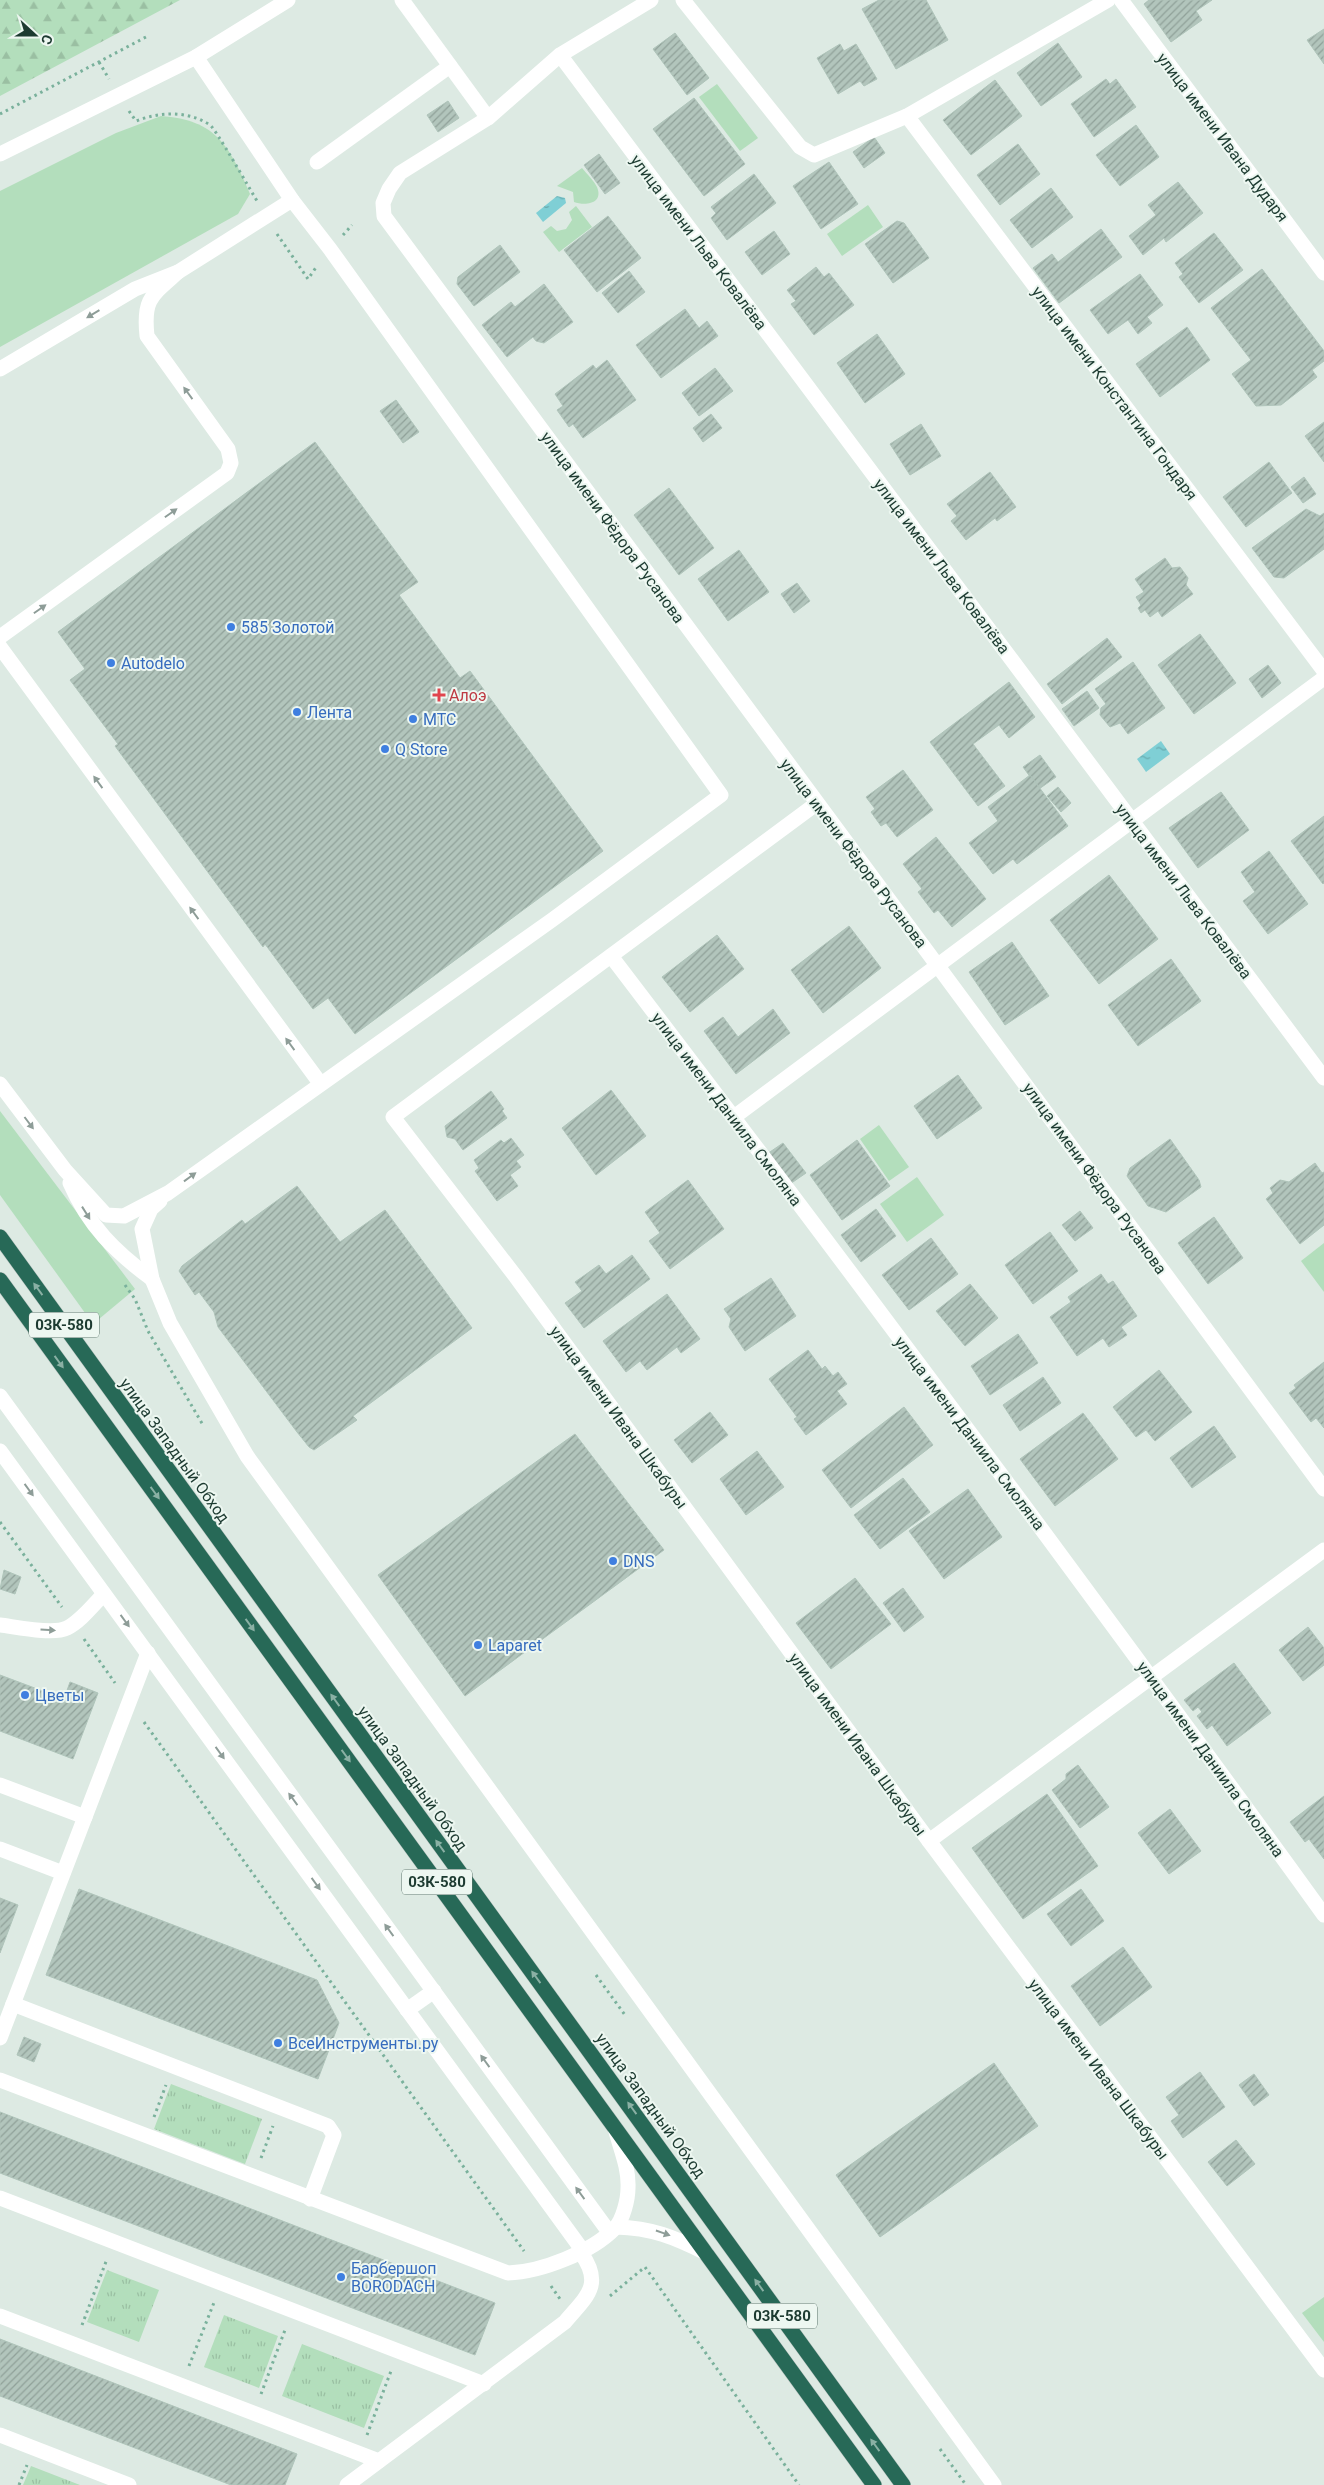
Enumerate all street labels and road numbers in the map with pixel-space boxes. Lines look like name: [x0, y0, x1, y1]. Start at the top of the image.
street label: улица имени Ивана Дударя: [1153, 49, 1292, 225]
street label: улица имени Льва Ковалёва: [627, 151, 771, 334]
street label: улица имени Константина Гондаря: [1028, 283, 1201, 504]
street label: улица имени Фёдора Русанова: [537, 428, 689, 627]
street label: улица имени Льва Ковалёва: [870, 475, 1014, 658]
street label: улица имени Фёдора Русанова: [776, 755, 931, 952]
street label: улица имени Льва Ковалёва: [1112, 800, 1256, 983]
street label: улица имени Даниила Смоляна: [648, 1009, 806, 1210]
street label: улица имени Фёдора Русанова: [1019, 1079, 1171, 1278]
road number: 03К-580: [29, 1312, 99, 1338]
street label: улица имени Ивана Шкабуры: [546, 1322, 691, 1512]
street label: улица имени Даниила Смоляна: [891, 1333, 1049, 1534]
street label: улица Западный Обход: [116, 1374, 234, 1527]
street label: улица имени Ивана Шкабуры: [785, 1649, 930, 1839]
street label: улица имени Даниила Смоляна: [1133, 1658, 1288, 1861]
street label: улица Западный Обход: [354, 1702, 472, 1855]
road number: 03К-580: [402, 1870, 472, 1894]
street label: улица имени Ивана Шкабуры: [1024, 1975, 1173, 2163]
street label: улица Западный Обход: [592, 2029, 710, 2182]
road number: 03К-580: [747, 2304, 817, 2328]

